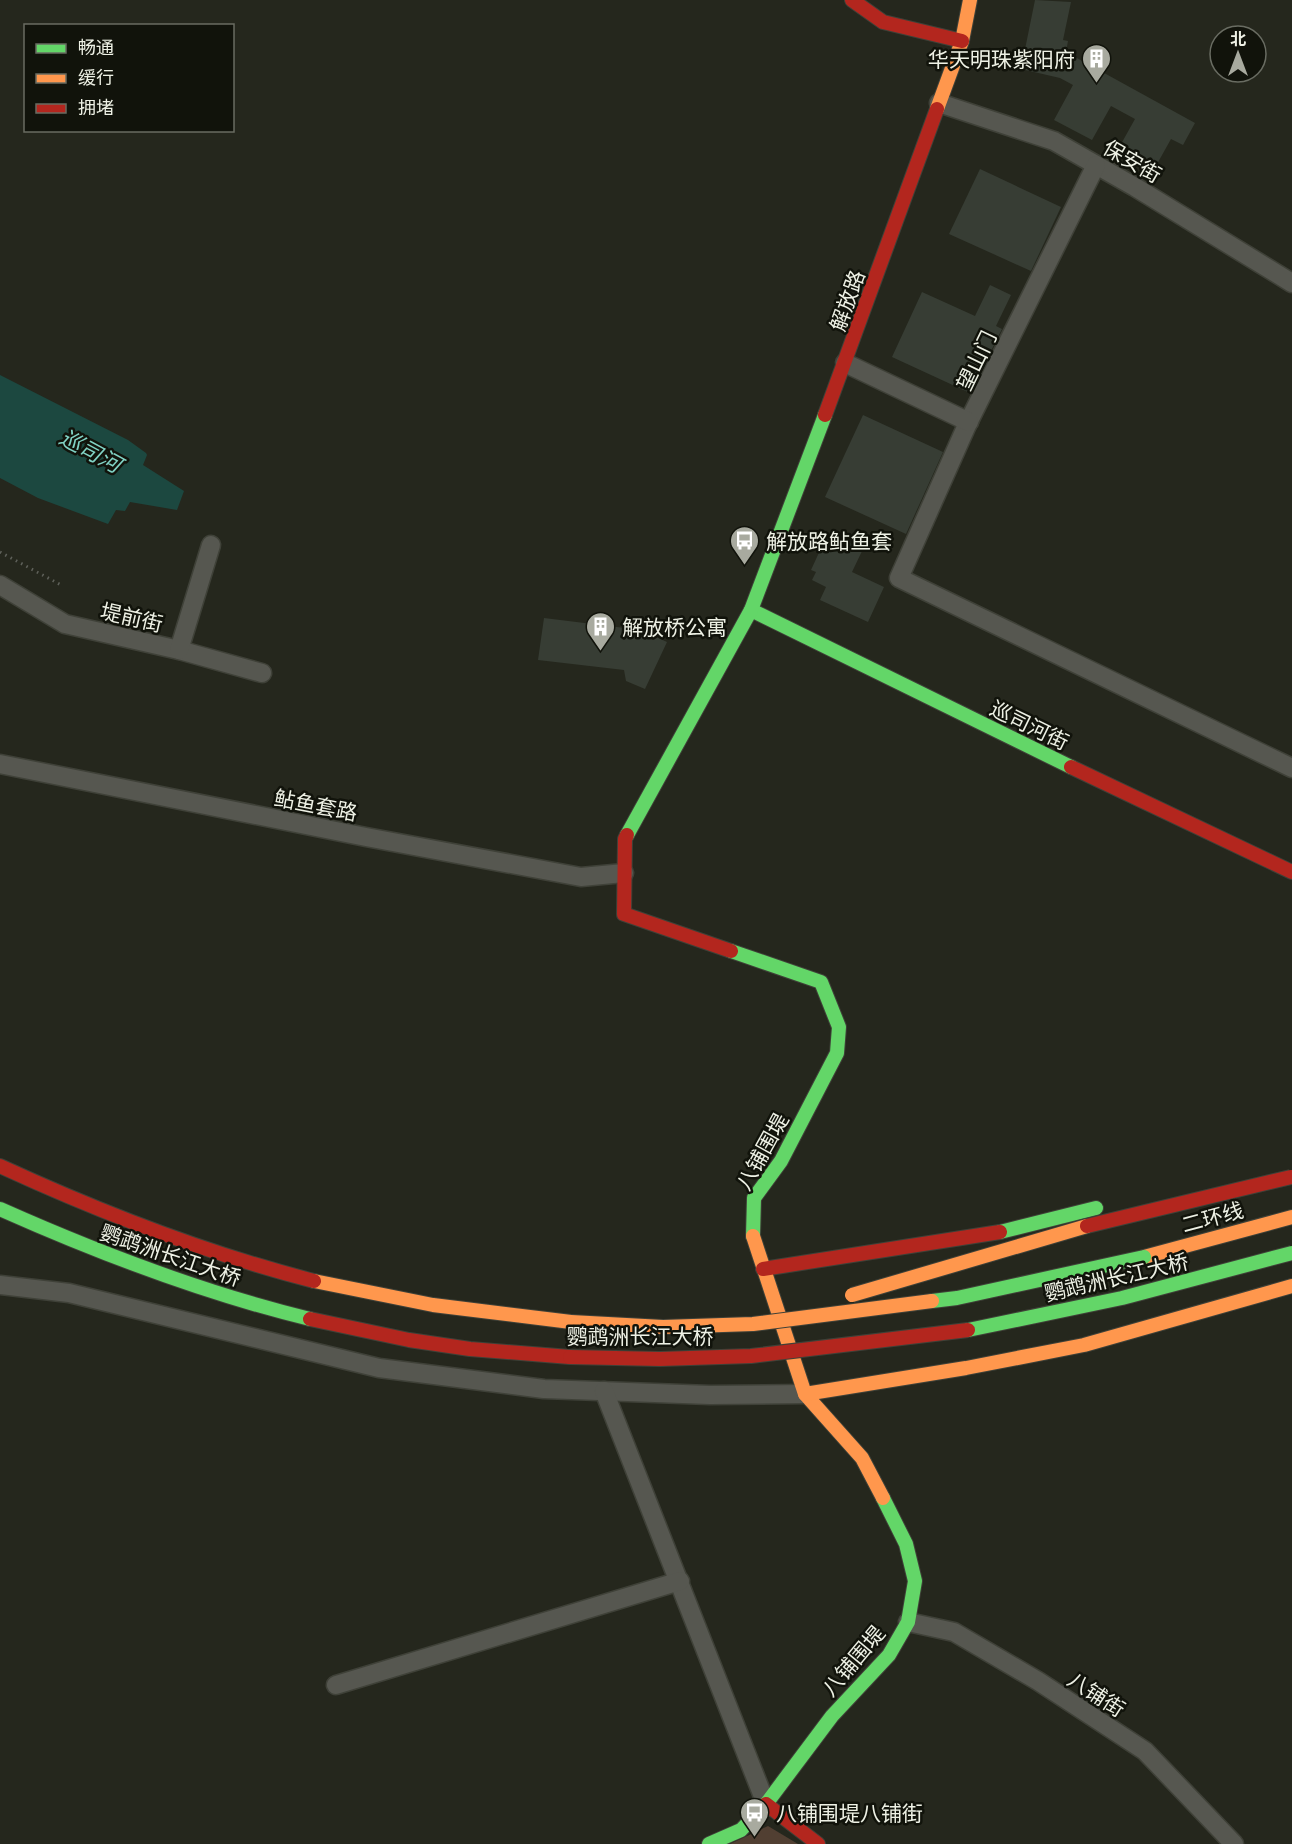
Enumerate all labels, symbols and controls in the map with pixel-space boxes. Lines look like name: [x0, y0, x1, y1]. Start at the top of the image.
legend: [24, 24, 234, 132]
north arrow: [1208, 24, 1268, 84]
text: 北: [1230, 28, 1246, 49]
text: 畅通: [78, 35, 114, 59]
building icon: 华天明珠紫阳府: [1080, 42, 1112, 84]
place label: 华天明珠紫阳府: [928, 44, 1075, 72]
text: 缓行: [78, 65, 114, 89]
text: 拥堵: [78, 95, 114, 119]
street label: 保安街: [1099, 132, 1167, 188]
street label: 解放路: [822, 266, 870, 334]
street label: 望山门: [949, 326, 1001, 394]
water label: 巡司河: [55, 421, 131, 481]
bus stop icon: 解放路鲇鱼套: [729, 524, 761, 566]
place label: 解放路鲇鱼套: [766, 526, 892, 554]
street label: 堤前街: [98, 595, 166, 637]
building icon: 解放桥公寓: [585, 610, 617, 652]
place label: 解放桥公寓: [622, 612, 727, 640]
street label: 巡司河街: [986, 693, 1074, 755]
street label: 鲇鱼套路: [272, 782, 360, 826]
street label: 八铺围堤: [728, 1107, 794, 1195]
street label: 二环线: [1178, 1194, 1246, 1238]
street label: 鹦鹉洲长江大桥: [97, 1217, 245, 1291]
street label: 鹦鹉洲长江大桥: [1041, 1246, 1191, 1306]
street label: 鹦鹉洲长江大桥: [567, 1321, 714, 1349]
street label: 八铺围堤: [814, 1619, 890, 1701]
street label: 八铺街: [1063, 1664, 1131, 1722]
bus stop icon: 八铺围堤八铺街: [739, 1796, 771, 1838]
place label: 八铺围堤八铺街: [776, 1798, 923, 1826]

